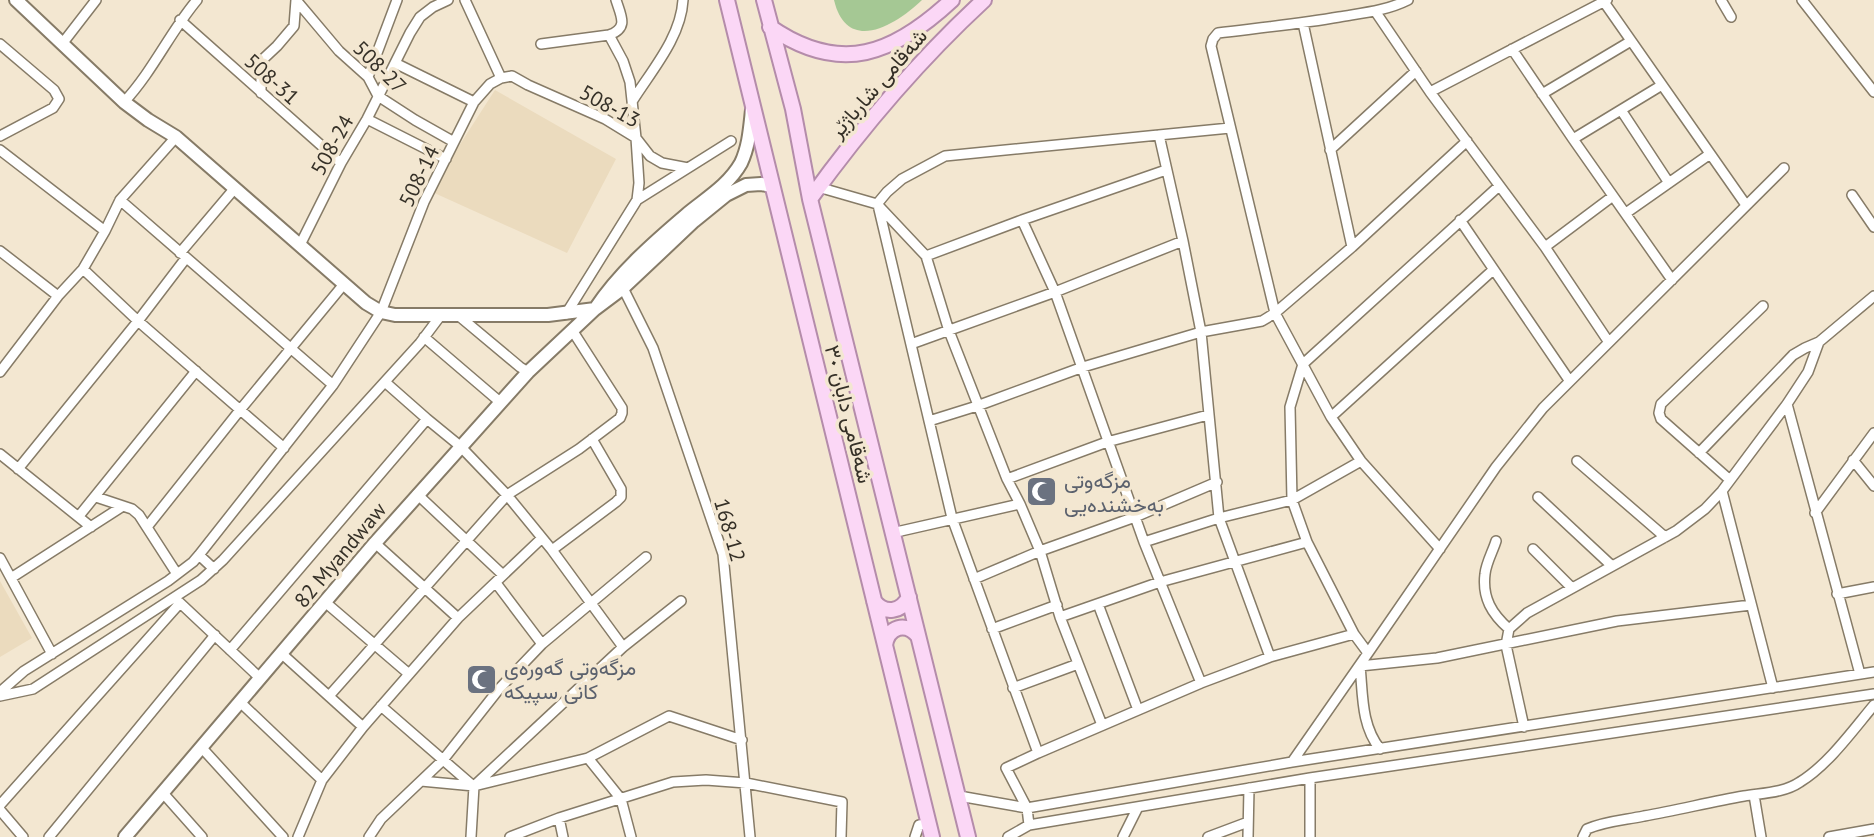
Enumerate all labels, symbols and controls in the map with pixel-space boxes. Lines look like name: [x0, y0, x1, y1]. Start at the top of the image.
street label: شەقامی شارباژێر: [822, 23, 933, 144]
street label: 508-27: [348, 35, 412, 99]
street label: 508-31: [239, 47, 305, 111]
street label: 508-13: [575, 78, 645, 134]
street label: 508-24: [304, 110, 360, 180]
street label: 508-14: [393, 141, 445, 211]
street label: شەقامی دابان ٣٠: [819, 342, 879, 486]
place label: مزگەوتی بەخشندەیی: [1064, 467, 1164, 518]
mosque icon: مزگەوتی بەخشندەیی: [1024, 475, 1058, 509]
street label: 168-12: [708, 495, 752, 565]
street label: 82 Myandwaw: [288, 496, 392, 613]
place label: مزگەوتی گەورەی کانی سپیکە: [504, 654, 636, 706]
mosque icon: مزگەوتی گەورەی کانی سپیکە: [464, 662, 498, 696]

